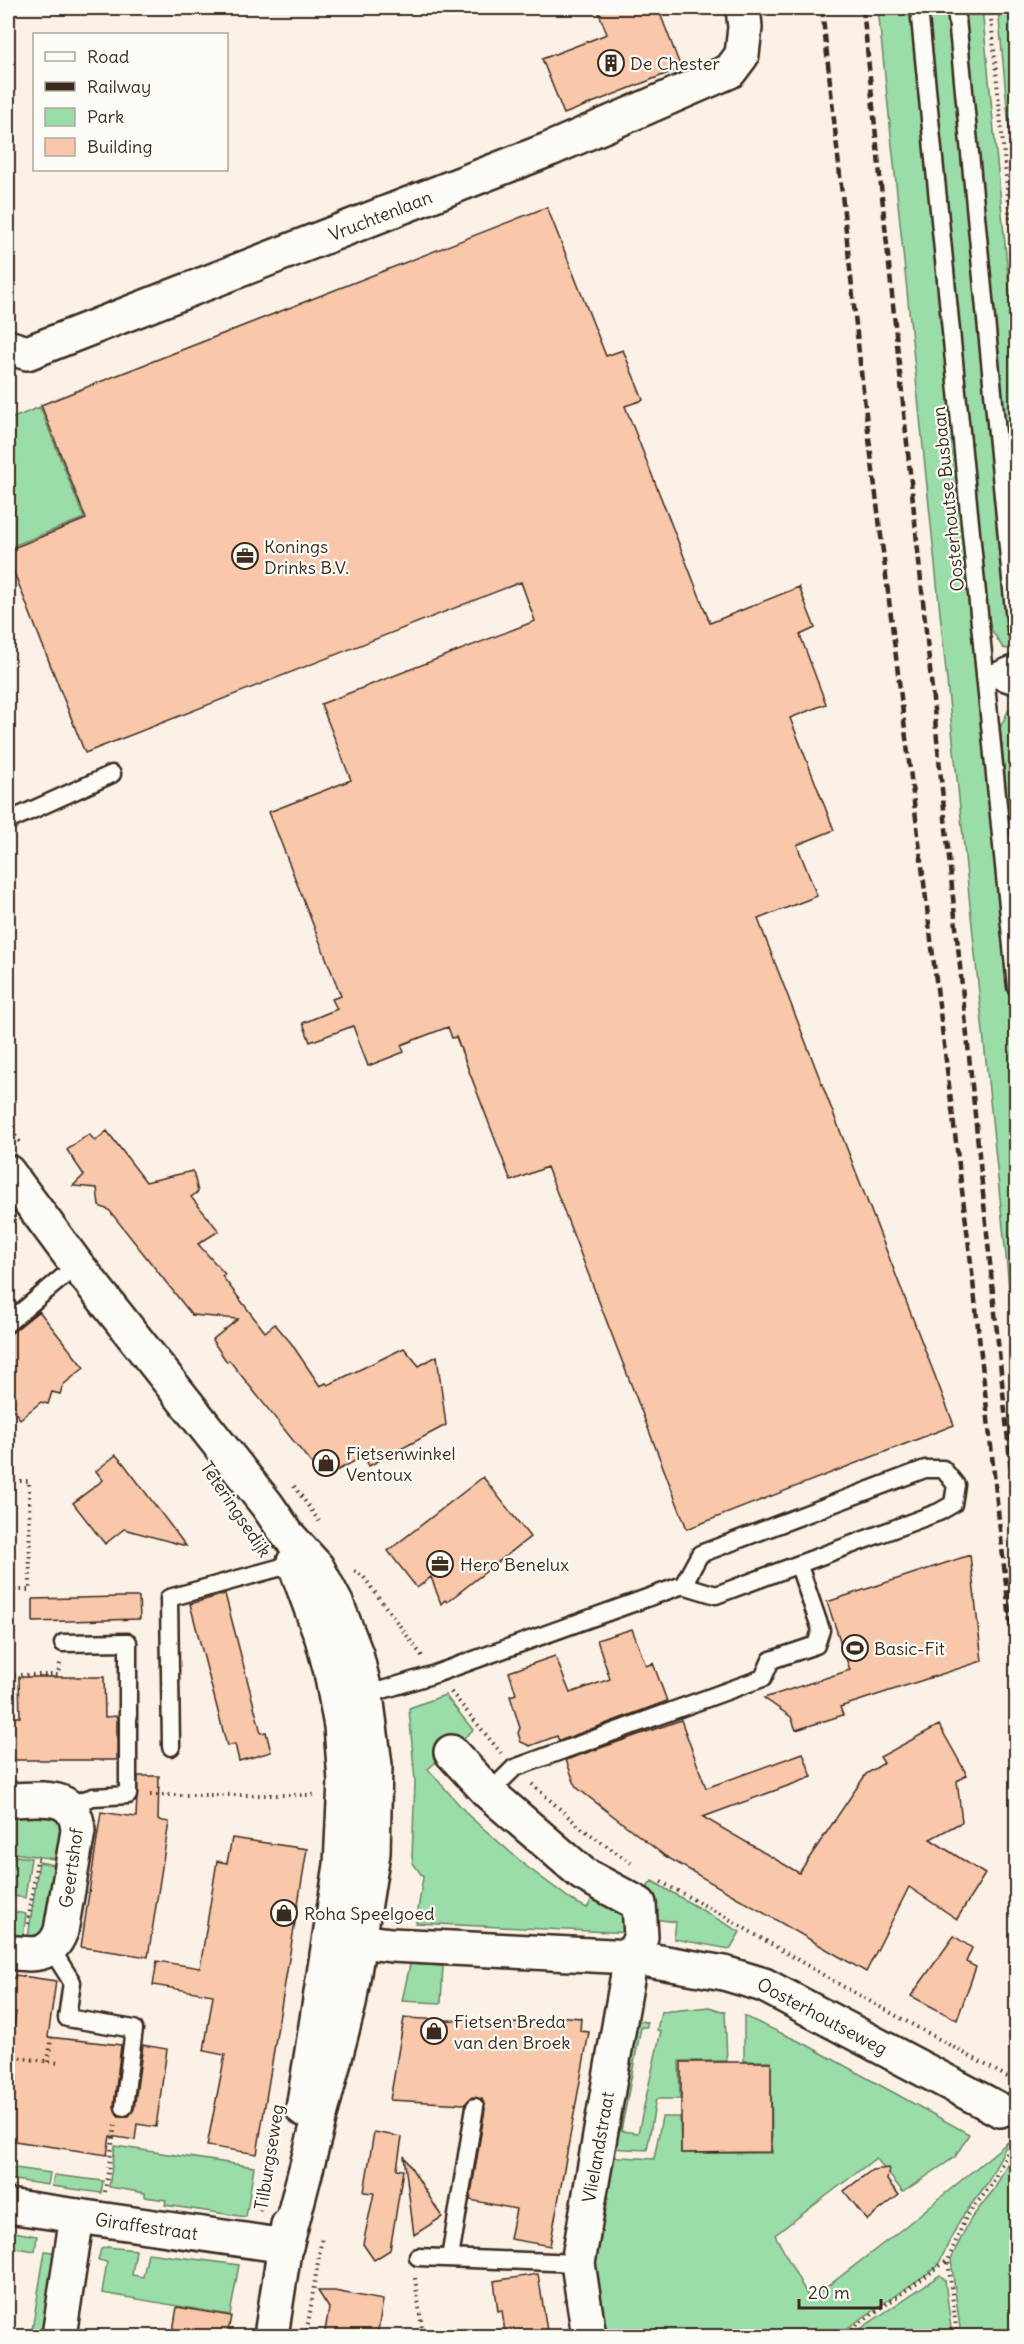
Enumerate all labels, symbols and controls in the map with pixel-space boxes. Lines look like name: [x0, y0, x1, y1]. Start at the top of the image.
legend: [33, 33, 228, 171]
text: Road: [87, 45, 130, 68]
building icon: De Chester: [596, 48, 626, 78]
place label: De Chester: [630, 52, 720, 75]
text: Railway: [87, 75, 151, 98]
text: Park: [87, 105, 124, 128]
text: Building: [87, 135, 152, 158]
street label: Vruchtenlaan: [325, 185, 435, 246]
street label: Oosterhoutse Busbaan: [927, 405, 969, 593]
place label: Konings Drinks B.V.: [264, 535, 349, 579]
office icon: Konings Drinks B.V.: [230, 541, 260, 571]
place label: Fietsenwinkel Ventoux: [346, 1442, 456, 1486]
shop icon: Fietsenwinkel Ventoux: [311, 1448, 341, 1478]
street label: Teteringsedijk: [195, 1457, 277, 1561]
office icon: Hero Benelux: [425, 1549, 455, 1579]
place label: Hero Benelux: [460, 1553, 569, 1576]
sports icon: Basic-Fit: [840, 1633, 870, 1663]
place label: Basic-Fit: [874, 1637, 945, 1660]
street label: Geertshof: [54, 1826, 88, 1909]
shop icon: Roha Speelgoed: [269, 1898, 299, 1928]
place label: Roha Speelgoed: [304, 1902, 435, 1925]
street label: Oosterhoutseweg: [753, 1972, 891, 2060]
place label: Fietsen Breda van den Broek: [454, 2010, 571, 2054]
shop icon: Fietsen Breda van den Broek: [419, 2016, 449, 2046]
street label: Vlielandstraat: [577, 2090, 619, 2204]
street label: Tilburgseweg: [249, 2102, 289, 2212]
street label: Giraffestraat: [94, 2207, 199, 2245]
scale bar: [799, 2272, 882, 2310]
text: 20 m: [808, 2281, 850, 2304]

